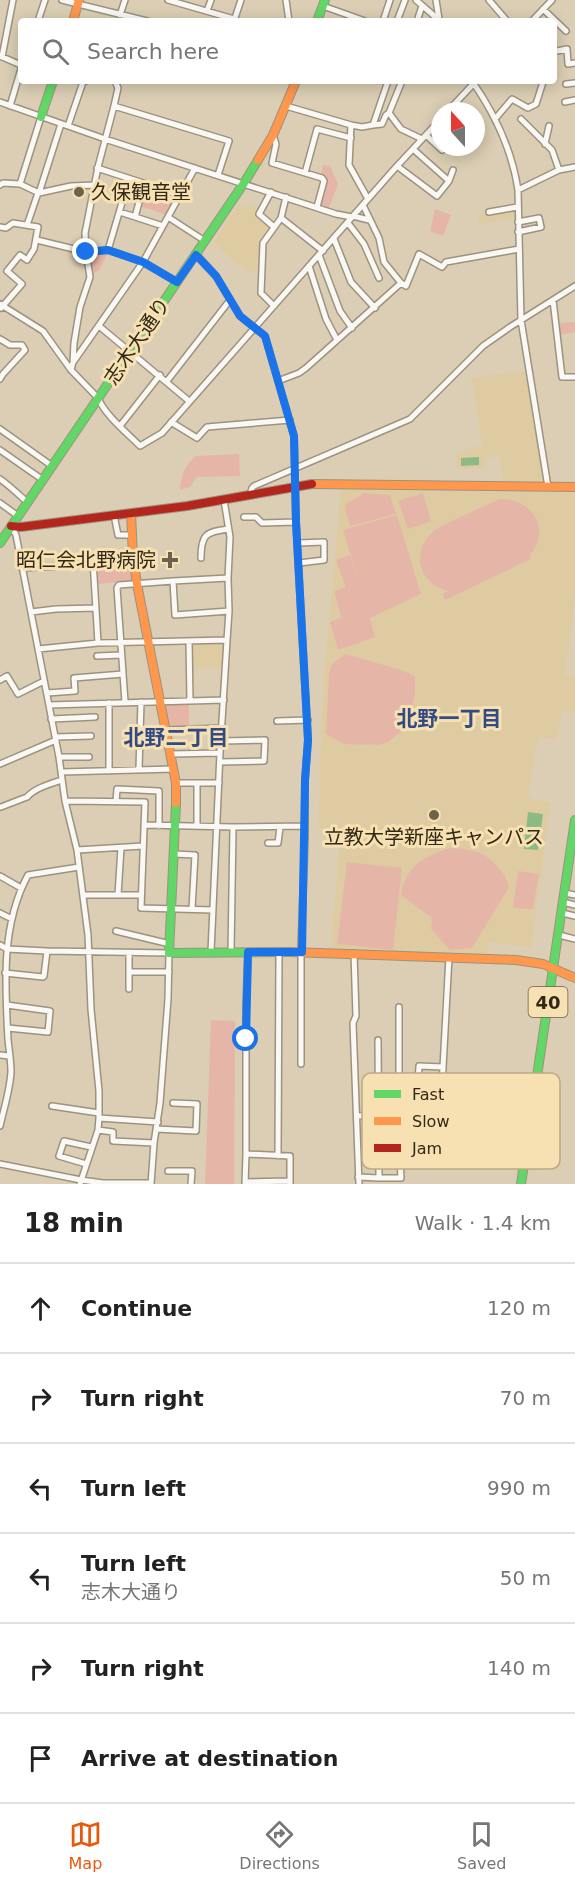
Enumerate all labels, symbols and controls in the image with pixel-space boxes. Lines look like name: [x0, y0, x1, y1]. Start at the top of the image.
search box: [18, 18, 557, 84]
icon: search: [39, 35, 72, 68]
text: Search here: [87, 39, 219, 64]
north arrow: [431, 102, 485, 156]
place label: 久保観音堂: [91, 180, 191, 204]
marker: 久保観音堂: [72, 185, 86, 199]
route end: [72, 238, 98, 264]
street label: 志木大通り: [99, 293, 175, 389]
place label: 昭仁会北野病院: [16, 548, 156, 572]
marker: 昭仁会北野病院: [161, 551, 179, 569]
district label: 北野一丁目: [397, 707, 502, 731]
district label: 北野二丁目: [124, 726, 229, 750]
marker: 立教大学新座キャンパス: [427, 808, 441, 822]
place label: 立教大学新座キャンパス: [324, 825, 544, 849]
road number: 40: [528, 987, 568, 1017]
route start: [232, 1025, 258, 1051]
legend: [362, 1073, 560, 1169]
text: Fast: [412, 1085, 444, 1104]
text: Slow: [412, 1112, 449, 1131]
text: Jam: [411, 1139, 442, 1158]
text: 18 min: [24, 1208, 124, 1238]
text: Walk · 1.4 km: [415, 1211, 551, 1235]
icon: ahead: [24, 1292, 57, 1325]
text: Continue: [81, 1296, 192, 1321]
text: 120 m: [487, 1296, 551, 1320]
icon: right: [24, 1382, 57, 1415]
text: Turn right: [81, 1386, 204, 1411]
text: 70 m: [500, 1386, 551, 1410]
icon: left: [24, 1472, 57, 1505]
text: Turn left: [81, 1476, 186, 1501]
text: 990 m: [487, 1476, 551, 1500]
text: Turn left: [81, 1551, 186, 1576]
icon: left: [24, 1562, 57, 1595]
text: 50 m: [500, 1566, 551, 1590]
text: 志木大通り: [81, 1580, 181, 1604]
icon: right: [24, 1652, 57, 1685]
text: Turn right: [81, 1656, 204, 1681]
text: 140 m: [487, 1656, 551, 1680]
icon: arrive: [24, 1742, 57, 1775]
text: Arrive at destination: [81, 1746, 338, 1771]
tab: Map: [69, 1818, 102, 1873]
tab: Directions: [239, 1818, 320, 1873]
tab: Saved: [457, 1818, 506, 1873]

